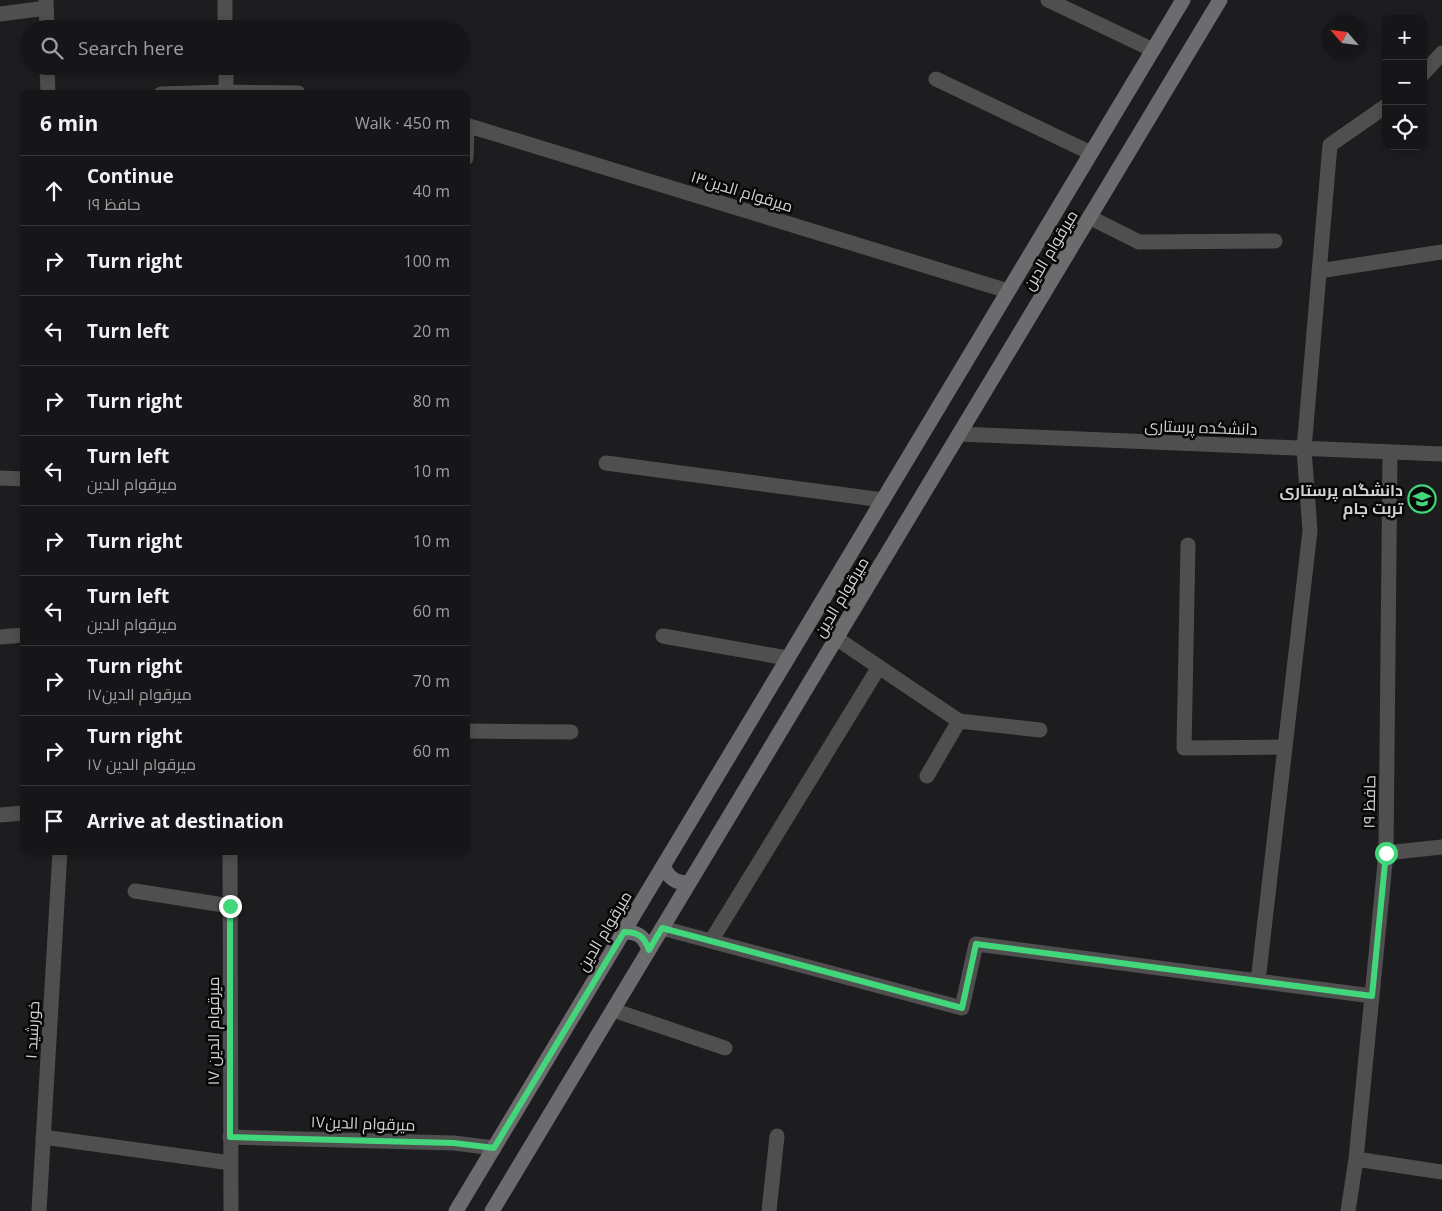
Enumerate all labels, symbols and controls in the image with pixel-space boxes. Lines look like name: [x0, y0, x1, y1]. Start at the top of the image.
north arrow: [1322, 15, 1367, 60]
map controls: [1382, 15, 1427, 150]
button: +: [1382, 15, 1427, 60]
search box: [20, 20, 470, 75]
icon: search: [38, 34, 66, 62]
text: Search here: [78, 35, 184, 61]
button: −: [1382, 60, 1427, 105]
button: locate: [1382, 105, 1427, 150]
text: 6 min: [40, 109, 98, 137]
text: Walk · 450 m: [355, 112, 450, 134]
text: Continue: [87, 163, 174, 189]
street label: میرقوام الدین۱۳: [688, 165, 796, 218]
icon: ahead: [40, 177, 68, 205]
text: 40 m: [413, 180, 450, 202]
text: حافظ ۱۹: [87, 193, 140, 215]
street label: میرقوام الدین: [1017, 206, 1083, 295]
icon: right: [40, 247, 68, 275]
text: Turn right: [87, 248, 182, 274]
text: 100 m: [404, 250, 450, 272]
icon: left: [40, 317, 68, 345]
text: Turn left: [87, 318, 169, 344]
text: 20 m: [413, 320, 450, 342]
icon: right: [40, 387, 68, 415]
text: Turn right: [87, 388, 182, 414]
text: 80 m: [413, 390, 450, 412]
street label: دانشکده پرستاری: [1144, 414, 1258, 441]
text: Turn left: [87, 443, 169, 469]
icon: left: [40, 457, 68, 485]
text: 10 m: [413, 460, 450, 482]
text: میرقوام الدین: [87, 473, 177, 495]
place label: دانشگاه پرستاری تربت جام: [1280, 479, 1404, 520]
school or university icon: دانشگاه پرستاری تربت جام: [1407, 484, 1437, 514]
icon: right: [40, 527, 68, 555]
text: Turn right: [87, 528, 182, 554]
text: 10 m: [413, 530, 450, 552]
street label: میرقوام الدین: [808, 553, 874, 642]
text: Turn left: [87, 583, 169, 609]
icon: left: [40, 597, 68, 625]
text: 60 m: [413, 600, 450, 622]
text: میرقوام الدین: [87, 613, 177, 635]
text: Turn right: [87, 653, 182, 679]
icon: right: [40, 667, 68, 695]
text: 70 m: [413, 670, 450, 692]
text: میرقوام الدین۱۷: [87, 683, 192, 705]
text: Turn right: [87, 723, 182, 749]
icon: right: [40, 737, 68, 765]
text: 60 m: [413, 740, 450, 762]
text: میرقوام الدین ۱۷: [87, 753, 196, 775]
street label: حافظ ۱۹: [1358, 775, 1380, 829]
icon: arrive: [40, 807, 68, 835]
text: Arrive at destination: [87, 808, 284, 834]
route start: [1375, 842, 1398, 865]
street label: میرقوام الدین: [571, 887, 637, 976]
route end: [219, 895, 242, 918]
street label: میرقوام الدین ۱۷: [202, 976, 225, 1086]
street label: خورشید ۱: [19, 1000, 45, 1060]
street label: میرقوام الدین۱۷: [310, 1110, 416, 1137]

